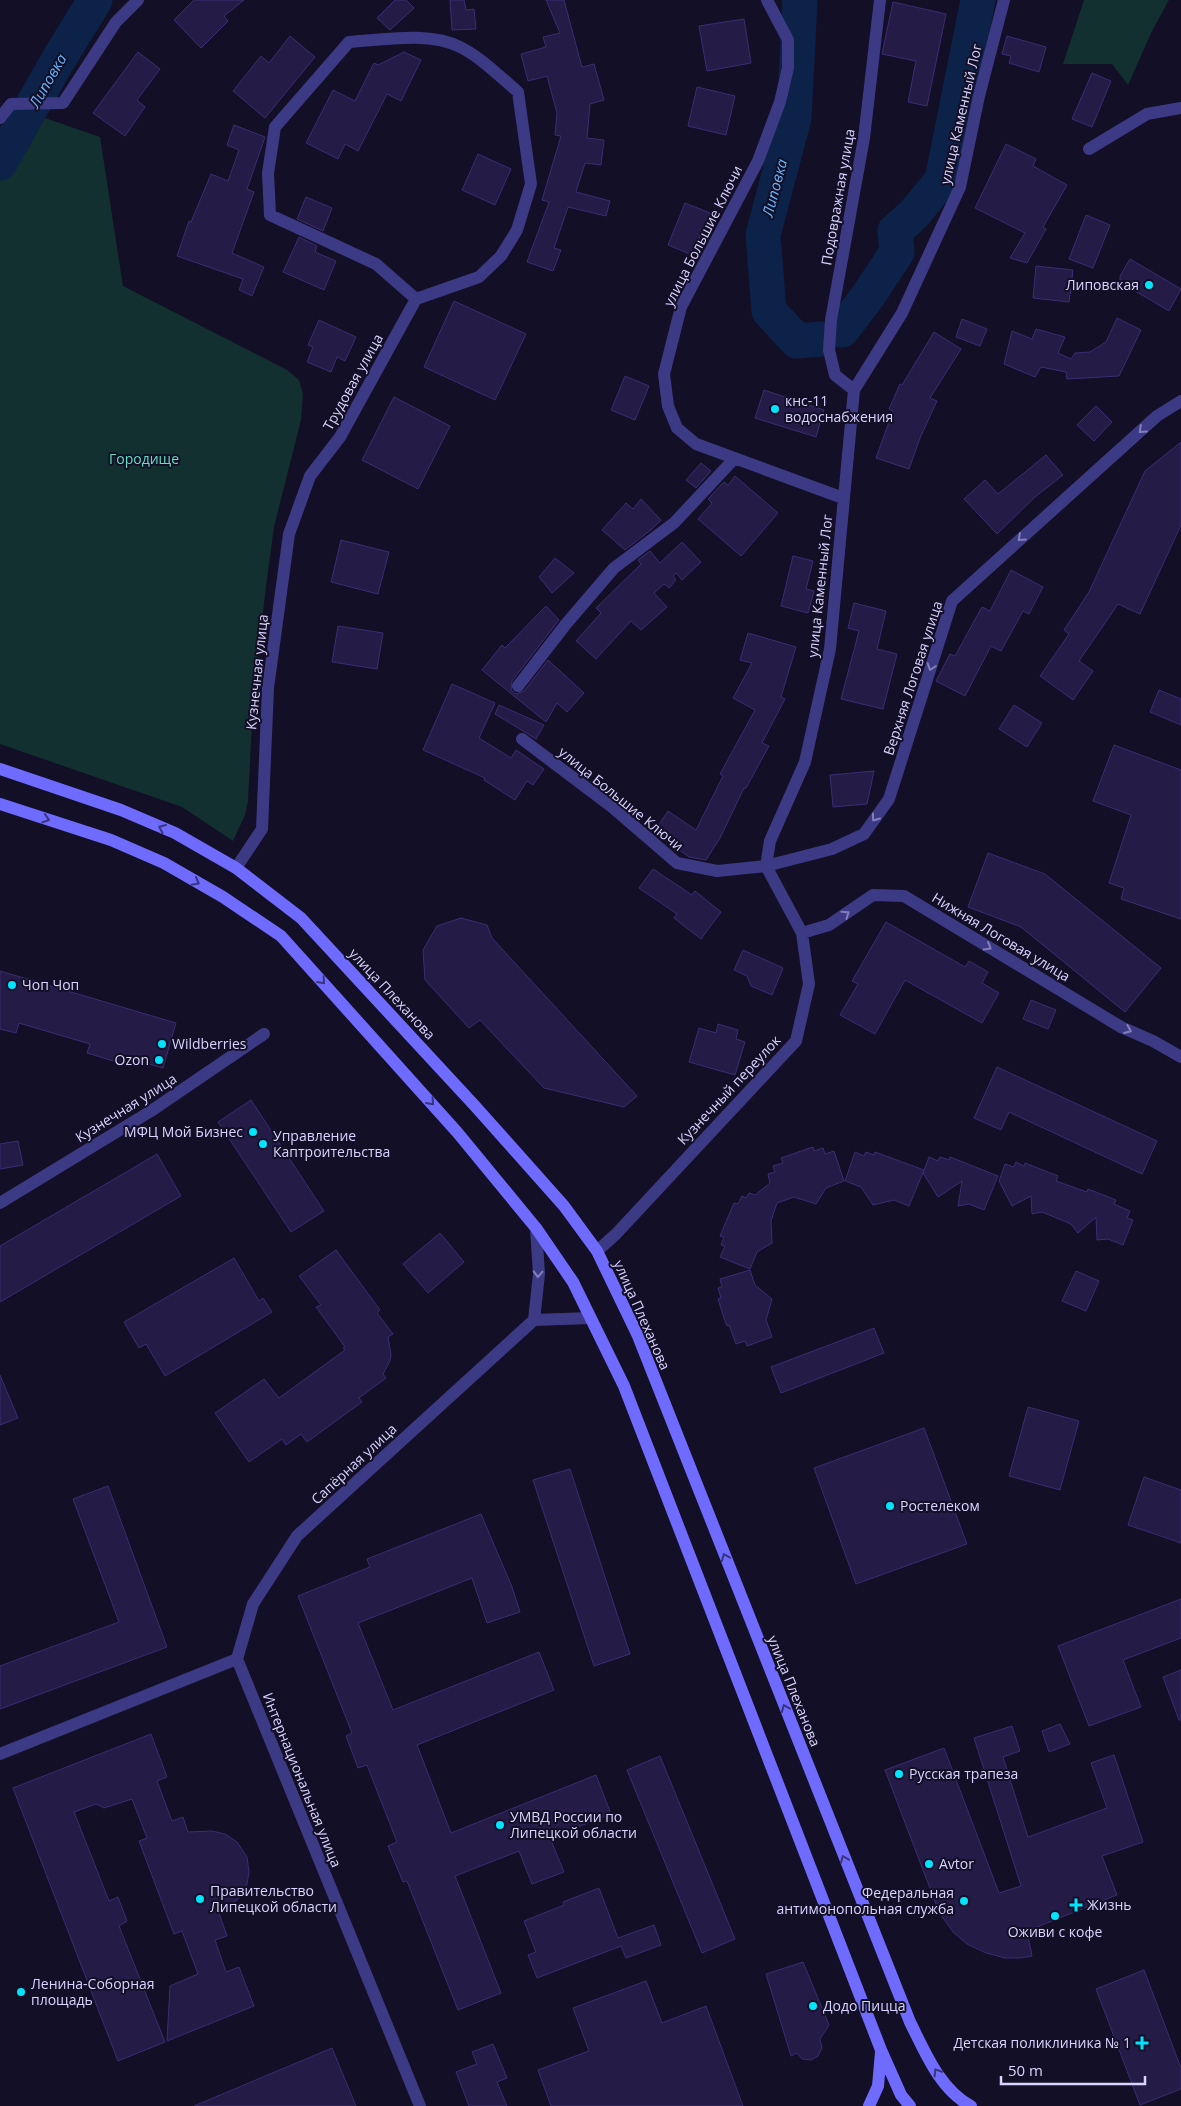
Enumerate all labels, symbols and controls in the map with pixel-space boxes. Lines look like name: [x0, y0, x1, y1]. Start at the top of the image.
street label: улица Каменный Лог: [935, 42, 986, 186]
water label: Липовка: [23, 49, 71, 112]
street label: Подовражная улица: [816, 127, 859, 267]
water label: Липовка: [756, 156, 791, 220]
street label: улица Большие Ключи: [659, 162, 746, 309]
place label: Липовская: [1066, 275, 1139, 294]
marker: Липовская: [1143, 279, 1155, 291]
street label: Трудовая улица: [318, 330, 387, 433]
place label: кнс-11 водоснабжения: [785, 391, 893, 426]
marker: кнс-11 водоснабжения: [769, 403, 781, 415]
one-way arrow: [1139, 424, 1148, 433]
park label: Городище: [109, 449, 179, 468]
street label: улица Каменный Лог: [803, 513, 836, 658]
one-way arrow: [1018, 533, 1027, 542]
street label: Верхняя Логовая улица: [879, 598, 946, 757]
street label: Кузнечная улица: [241, 613, 272, 731]
one-way arrow: [927, 662, 937, 670]
street label: улица Большие Ключи: [555, 742, 688, 855]
one-way arrow: [872, 812, 881, 822]
one-way arrow: [42, 813, 50, 823]
one-way arrow: [158, 823, 167, 834]
one-way arrow: [190, 875, 199, 885]
street label: Нижняя Логовая улица: [929, 888, 1074, 985]
one-way arrow: [840, 911, 850, 920]
one-way arrow: [983, 941, 992, 951]
street label: улица Плеханова: [345, 944, 440, 1043]
place label: Чоп Чоп: [22, 975, 79, 994]
one-way arrow: [316, 976, 325, 985]
marker: Чоп Чоп: [6, 979, 18, 991]
one-way arrow: [1123, 1024, 1132, 1034]
street label: Кузнечный переулок: [673, 1030, 785, 1149]
place label: Wildberries: [172, 1034, 247, 1053]
marker: Wildberries: [156, 1038, 168, 1050]
place label: Ozon: [115, 1050, 149, 1069]
marker: Ozon: [153, 1054, 165, 1066]
street label: Кузнечная улица: [71, 1069, 180, 1146]
one-way arrow: [425, 1097, 434, 1106]
place label: МФЦ Мой Бизнес: [124, 1122, 243, 1141]
marker: МФЦ Мой Бизнес: [247, 1126, 259, 1138]
place label: Управление Каптроительства: [273, 1126, 390, 1161]
marker: Управление Каптроительства: [257, 1138, 269, 1150]
street label: улица Плеханова: [610, 1257, 675, 1373]
one-way arrow: [533, 1270, 544, 1278]
street label: Сапёрная улица: [307, 1419, 400, 1508]
place label: Ростелеком: [900, 1496, 980, 1515]
marker: Ростелеком: [884, 1500, 896, 1512]
one-way arrow: [721, 1553, 731, 1562]
street label: улица Плеханова: [763, 1632, 825, 1749]
street label: Интернациональная улица: [259, 1690, 346, 1870]
one-way arrow: [780, 1704, 791, 1713]
place label: Русская трапеза: [909, 1764, 1018, 1783]
marker: Русская трапеза: [893, 1768, 905, 1780]
place label: УМВД России по Липецкой области: [510, 1807, 637, 1842]
marker: УМВД России по Липецкой области: [494, 1819, 506, 1831]
place label: Avtor: [939, 1854, 974, 1873]
one-way arrow: [840, 1855, 851, 1864]
marker: Avtor: [923, 1858, 935, 1870]
place label: Правительство Липецкой области: [210, 1881, 337, 1916]
place label: Федеральная антимонопольная служба: [776, 1883, 954, 1918]
marker: Правительство Липецкой области: [194, 1893, 206, 1905]
marker: Федеральная антимонопольная служба: [958, 1895, 970, 1907]
place label: Жизнь: [1087, 1895, 1132, 1914]
marker: Жизнь: [1069, 1898, 1083, 1912]
marker: Оживи с кофе: [1049, 1910, 1061, 1922]
place label: Оживи с кофе: [1008, 1922, 1102, 1941]
place label: Ленина-Соборная площадь: [31, 1974, 155, 2009]
marker: Ленина-Соборная площадь: [15, 1986, 27, 1998]
place label: Додо Пицца: [823, 1996, 906, 2015]
marker: Додо Пицца: [807, 2000, 819, 2012]
place label: Детская поликлиника № 1: [953, 2033, 1131, 2052]
marker: Детская поликлиника № 1: [1135, 2036, 1149, 2050]
scale bar: [1001, 2054, 1145, 2086]
text: 50 m: [1008, 2060, 1043, 2080]
one-way arrow: [934, 2068, 944, 2077]

